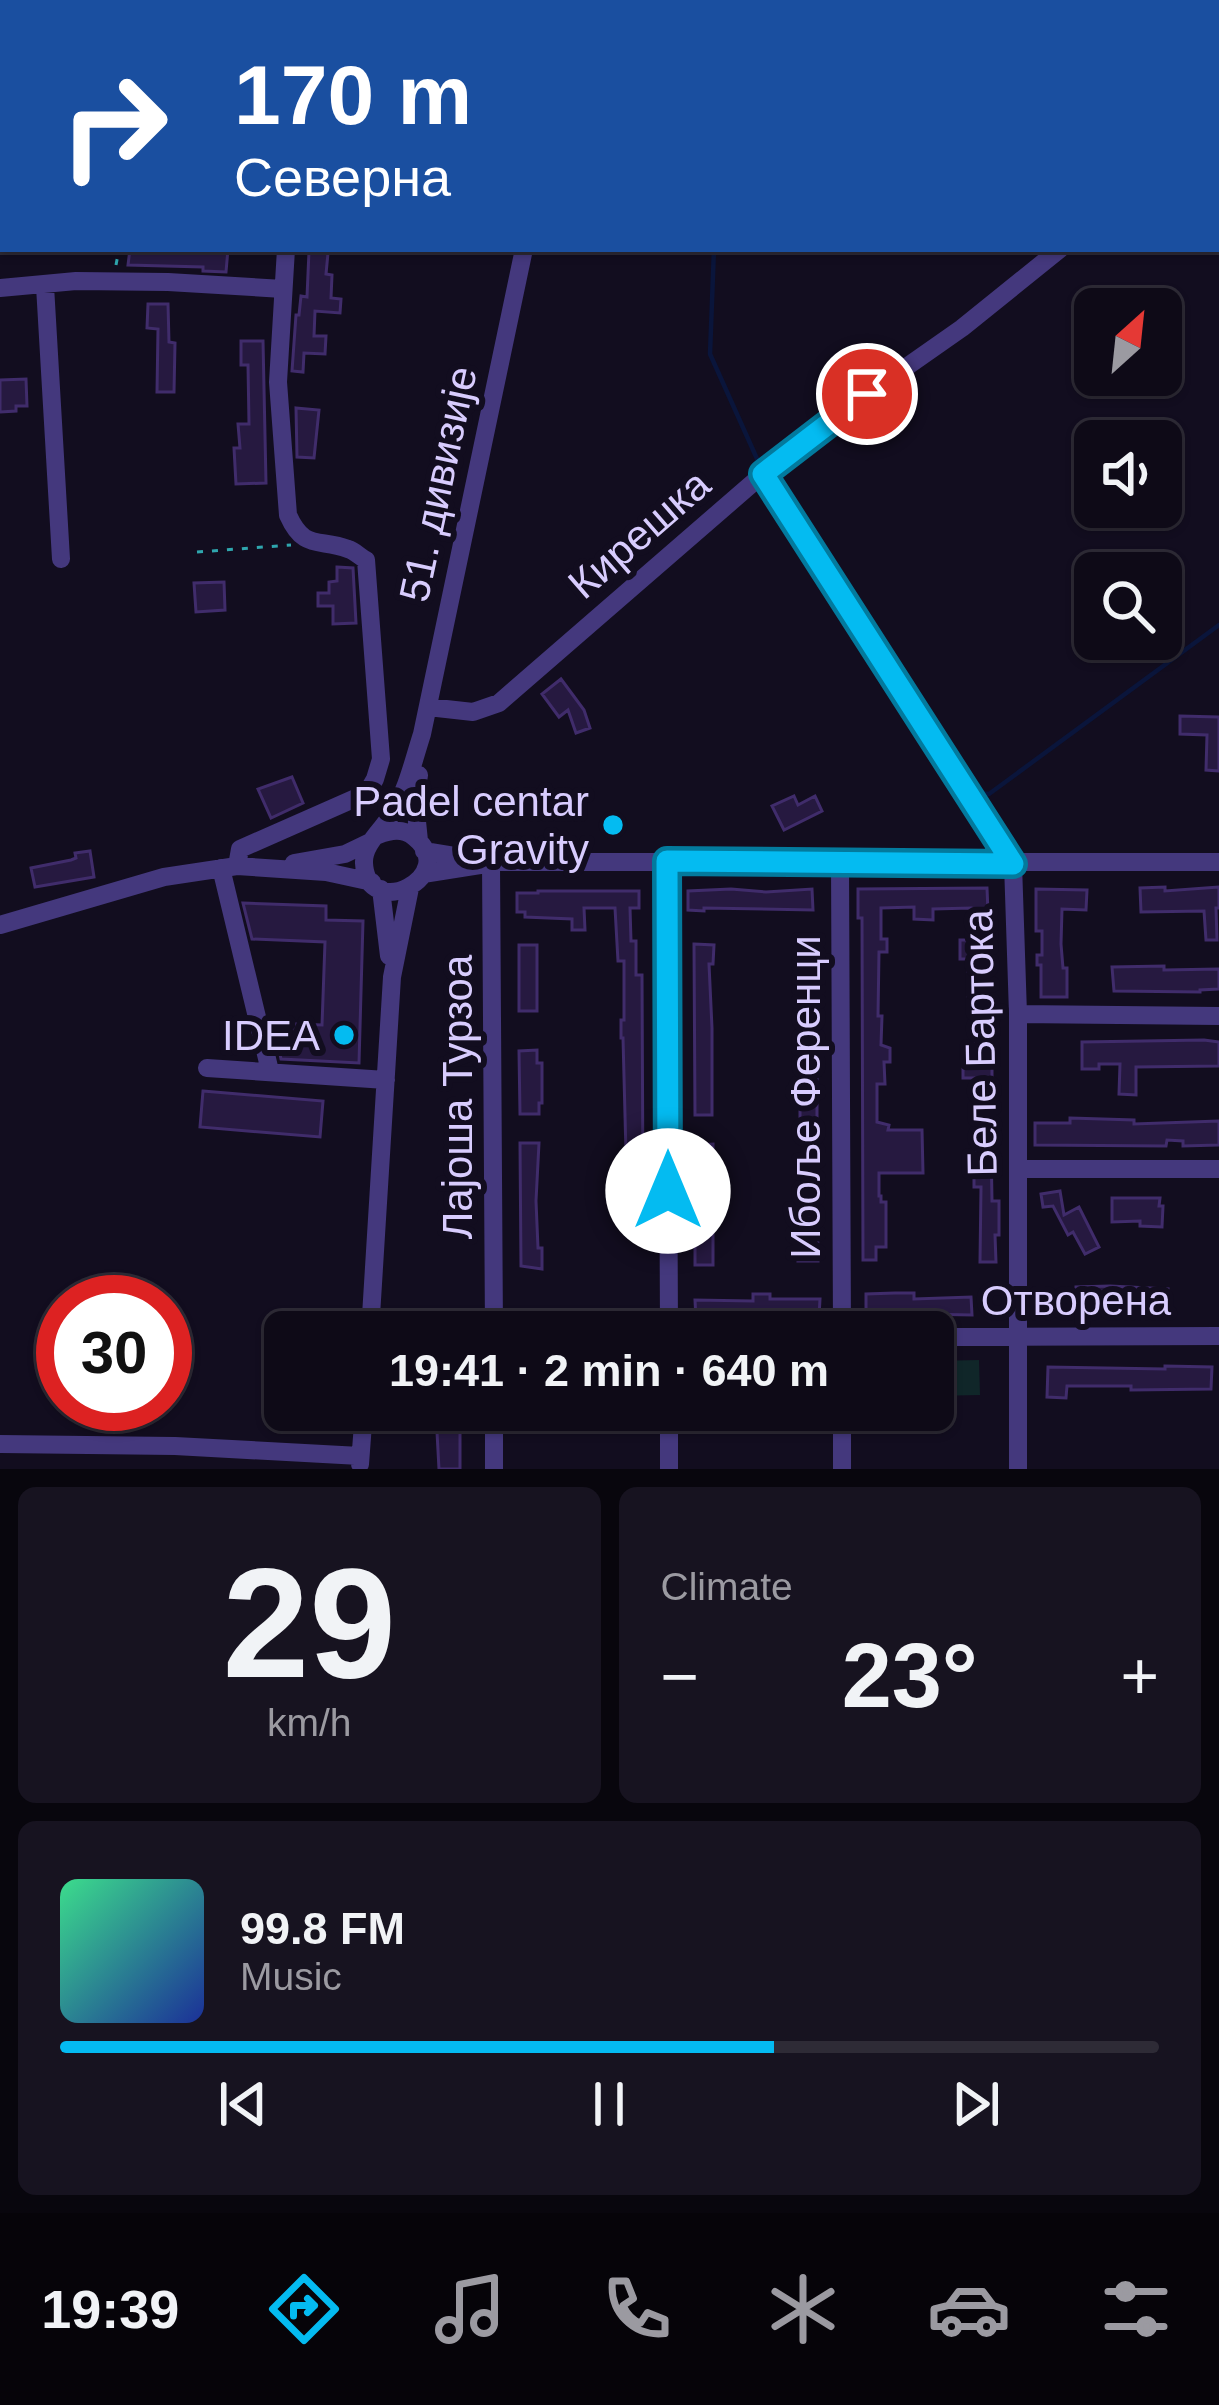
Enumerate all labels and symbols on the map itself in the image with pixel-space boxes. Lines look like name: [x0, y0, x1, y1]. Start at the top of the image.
north arrow: [1074, 288, 1182, 396]
pin: [816, 343, 918, 445]
street label: 51. дивизије: [390, 362, 486, 606]
street label: Кирешка: [559, 460, 719, 608]
place label: Padel centar Gravity: [353, 778, 589, 873]
marker: Padel centar Gravity: [600, 812, 626, 838]
street label: Беле Бартока: [954, 908, 1006, 1177]
street label: Ибоље Ференци: [782, 935, 829, 1259]
street label: Лајоша Турзоа: [434, 954, 481, 1239]
place label: IDEA: [222, 1012, 320, 1059]
marker: IDEA: [331, 1022, 357, 1048]
position arrow: [605, 1128, 731, 1254]
speed limit sign: 30: [36, 1275, 192, 1431]
street label: Отворена: [981, 1277, 1172, 1324]

